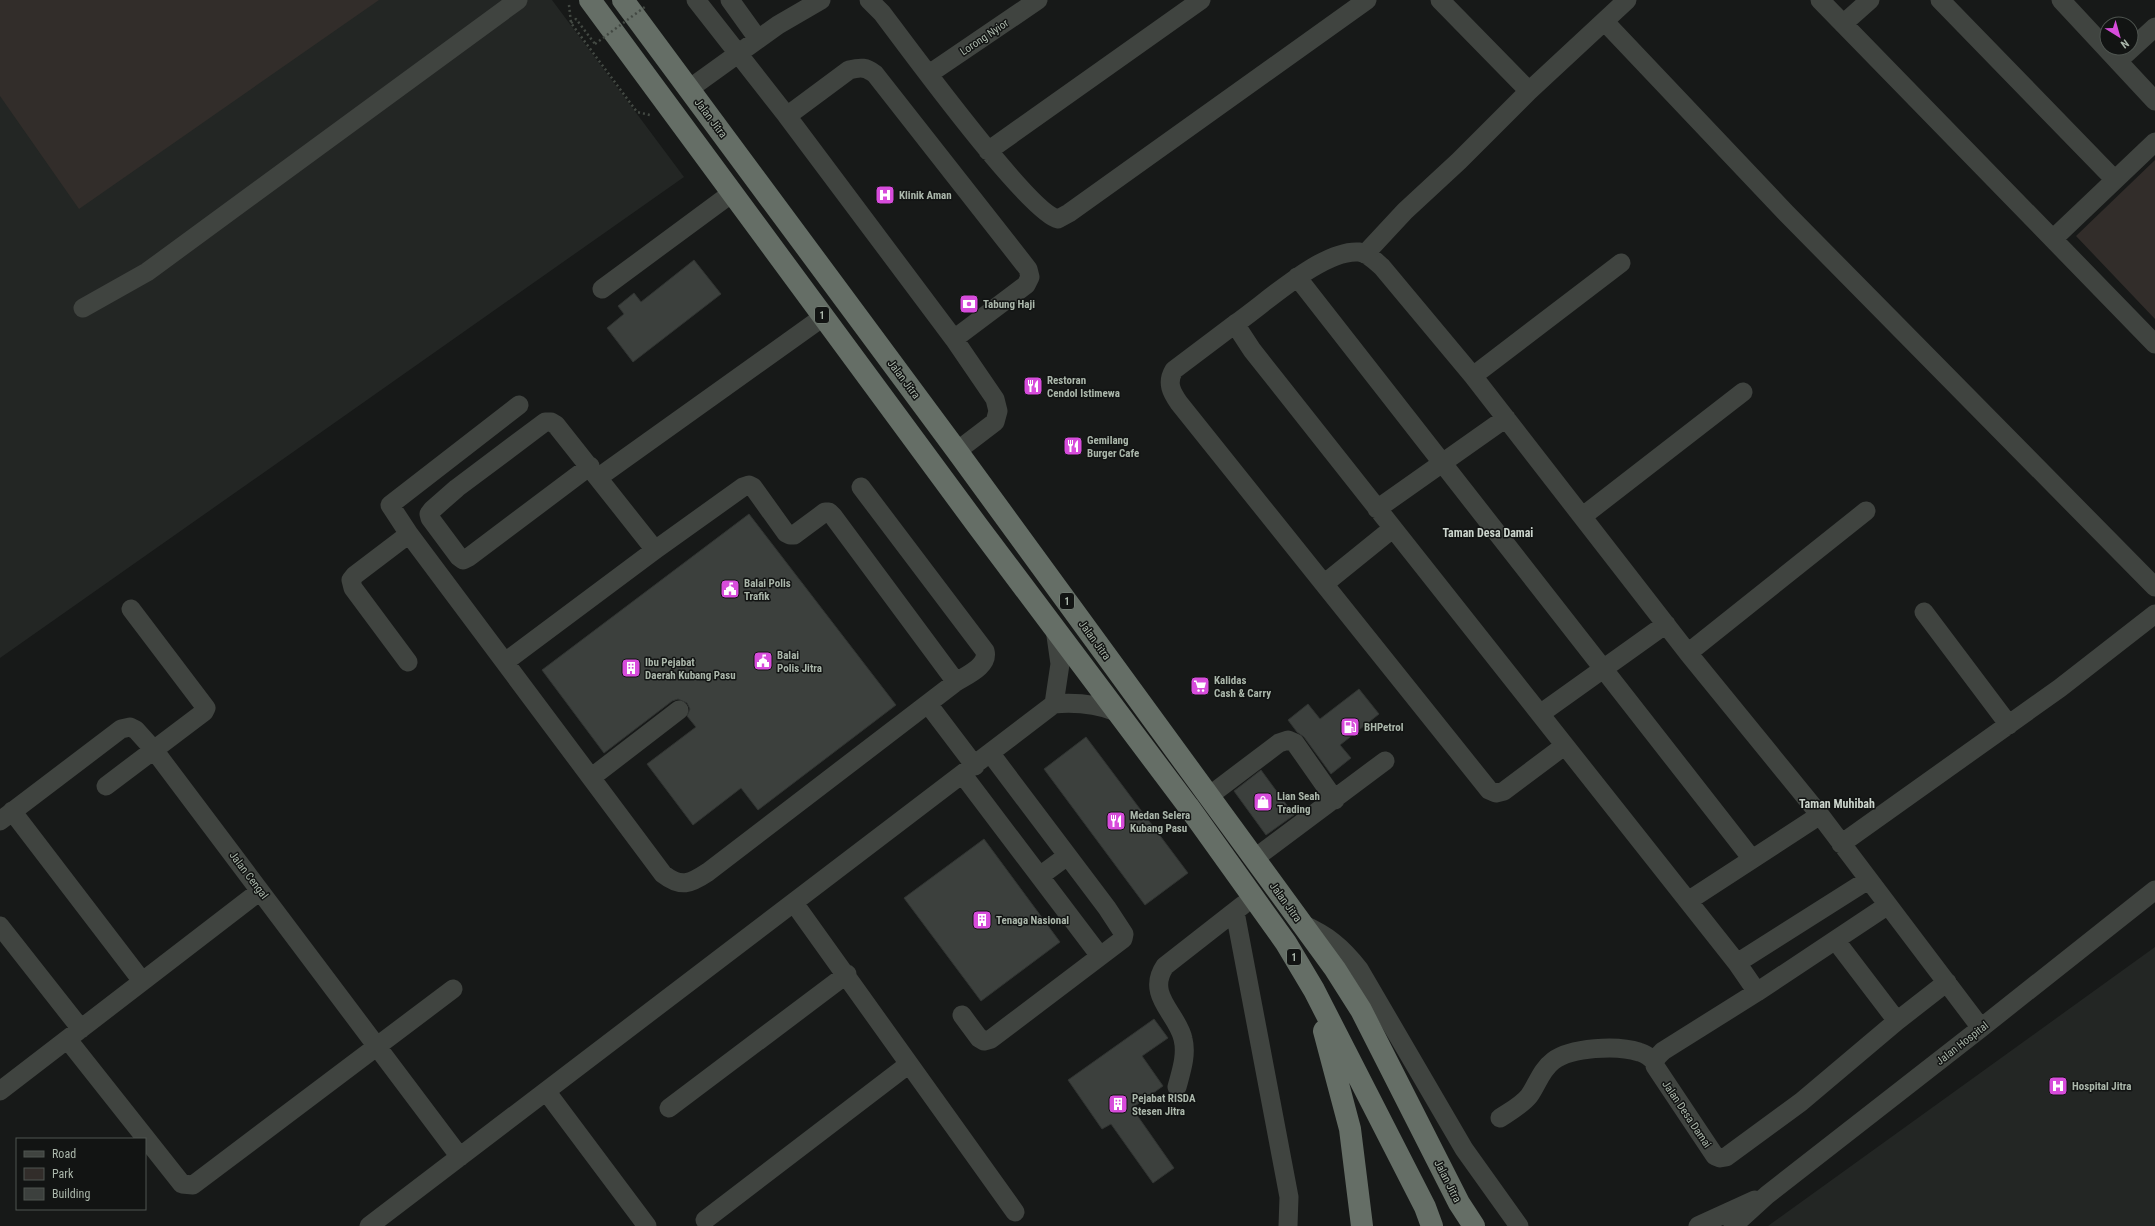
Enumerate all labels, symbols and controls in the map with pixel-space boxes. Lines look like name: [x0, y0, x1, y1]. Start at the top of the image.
street label: Lorong Nyior: [958, 16, 1011, 58]
north arrow: [2099, 16, 2139, 56]
text: N: [2118, 36, 2131, 51]
street label: Jalan Jitra: [692, 96, 730, 140]
hospital icon: Klinik Aman: [874, 184, 896, 206]
place label: Klinik Aman: [899, 189, 952, 202]
bank icon: Tabung Haji: [958, 293, 980, 315]
place label: Tabung Haji: [983, 298, 1035, 311]
road number: 1: [815, 307, 829, 323]
street label: Jalan Jitra: [885, 357, 923, 401]
place label: Restoran Cendol Istimewa: [1047, 374, 1120, 400]
restaurant icon: Restoran Cendol Istimewa: [1022, 375, 1044, 397]
place label: Gemilang Burger Cafe: [1087, 434, 1139, 460]
restaurant icon: Gemilang Burger Cafe: [1062, 435, 1084, 457]
district label: Taman Desa Damai: [1443, 526, 1533, 540]
place label: Balai Polis Trafik: [744, 577, 791, 603]
public building icon: Balai Polis Trafik: [719, 578, 741, 600]
road number: 1: [1060, 593, 1074, 609]
street label: Jalan Jitra: [1076, 618, 1113, 663]
place label: Balai Polis Jitra: [777, 649, 822, 675]
public building icon: Balai Polis Jitra: [752, 650, 774, 672]
place label: Ibu Pejabat Daerah Kubang Pasu: [645, 656, 736, 682]
building icon: Ibu Pejabat Daerah Kubang Pasu: [620, 657, 642, 679]
place label: Kalidas Cash & Carry: [1214, 674, 1271, 700]
supermarket icon: Kalidas Cash & Carry: [1189, 675, 1211, 697]
fuel station icon: BHPetrol: [1339, 716, 1361, 738]
place label: BHPetrol: [1364, 721, 1404, 734]
place label: Lian Seah Trading: [1277, 790, 1320, 816]
shop icon: Lian Seah Trading: [1252, 791, 1274, 813]
district label: Taman Muhibah: [1799, 797, 1875, 811]
place label: Medan Selera Kubang Pasu: [1130, 809, 1190, 835]
restaurant icon: Medan Selera Kubang Pasu: [1105, 810, 1127, 832]
street label: Jalan Cengal: [227, 849, 271, 902]
street label: Jalan Jitra: [1267, 880, 1304, 925]
building icon: Tenaga Nasional: [971, 909, 993, 931]
place label: Tenaga Nasional: [996, 914, 1069, 927]
road number: 1: [1287, 949, 1301, 965]
street label: Jalan Hospital: [1934, 1019, 1991, 1068]
hospital icon: Hospital Jitra: [2047, 1075, 2069, 1097]
street label: Jalan Desa Damai: [1659, 1078, 1714, 1150]
place label: Hospital Jitra: [2072, 1080, 2132, 1093]
place label: Pejabat RISDA Stesen Jitra: [1132, 1092, 1196, 1118]
building icon: Pejabat RISDA Stesen Jitra: [1107, 1093, 1129, 1115]
legend: [16, 1138, 146, 1210]
text: Road: [52, 1147, 76, 1161]
street label: Jalan Jitra: [1431, 1158, 1464, 1205]
text: Park: [52, 1167, 74, 1181]
text: Building: [52, 1187, 90, 1201]

